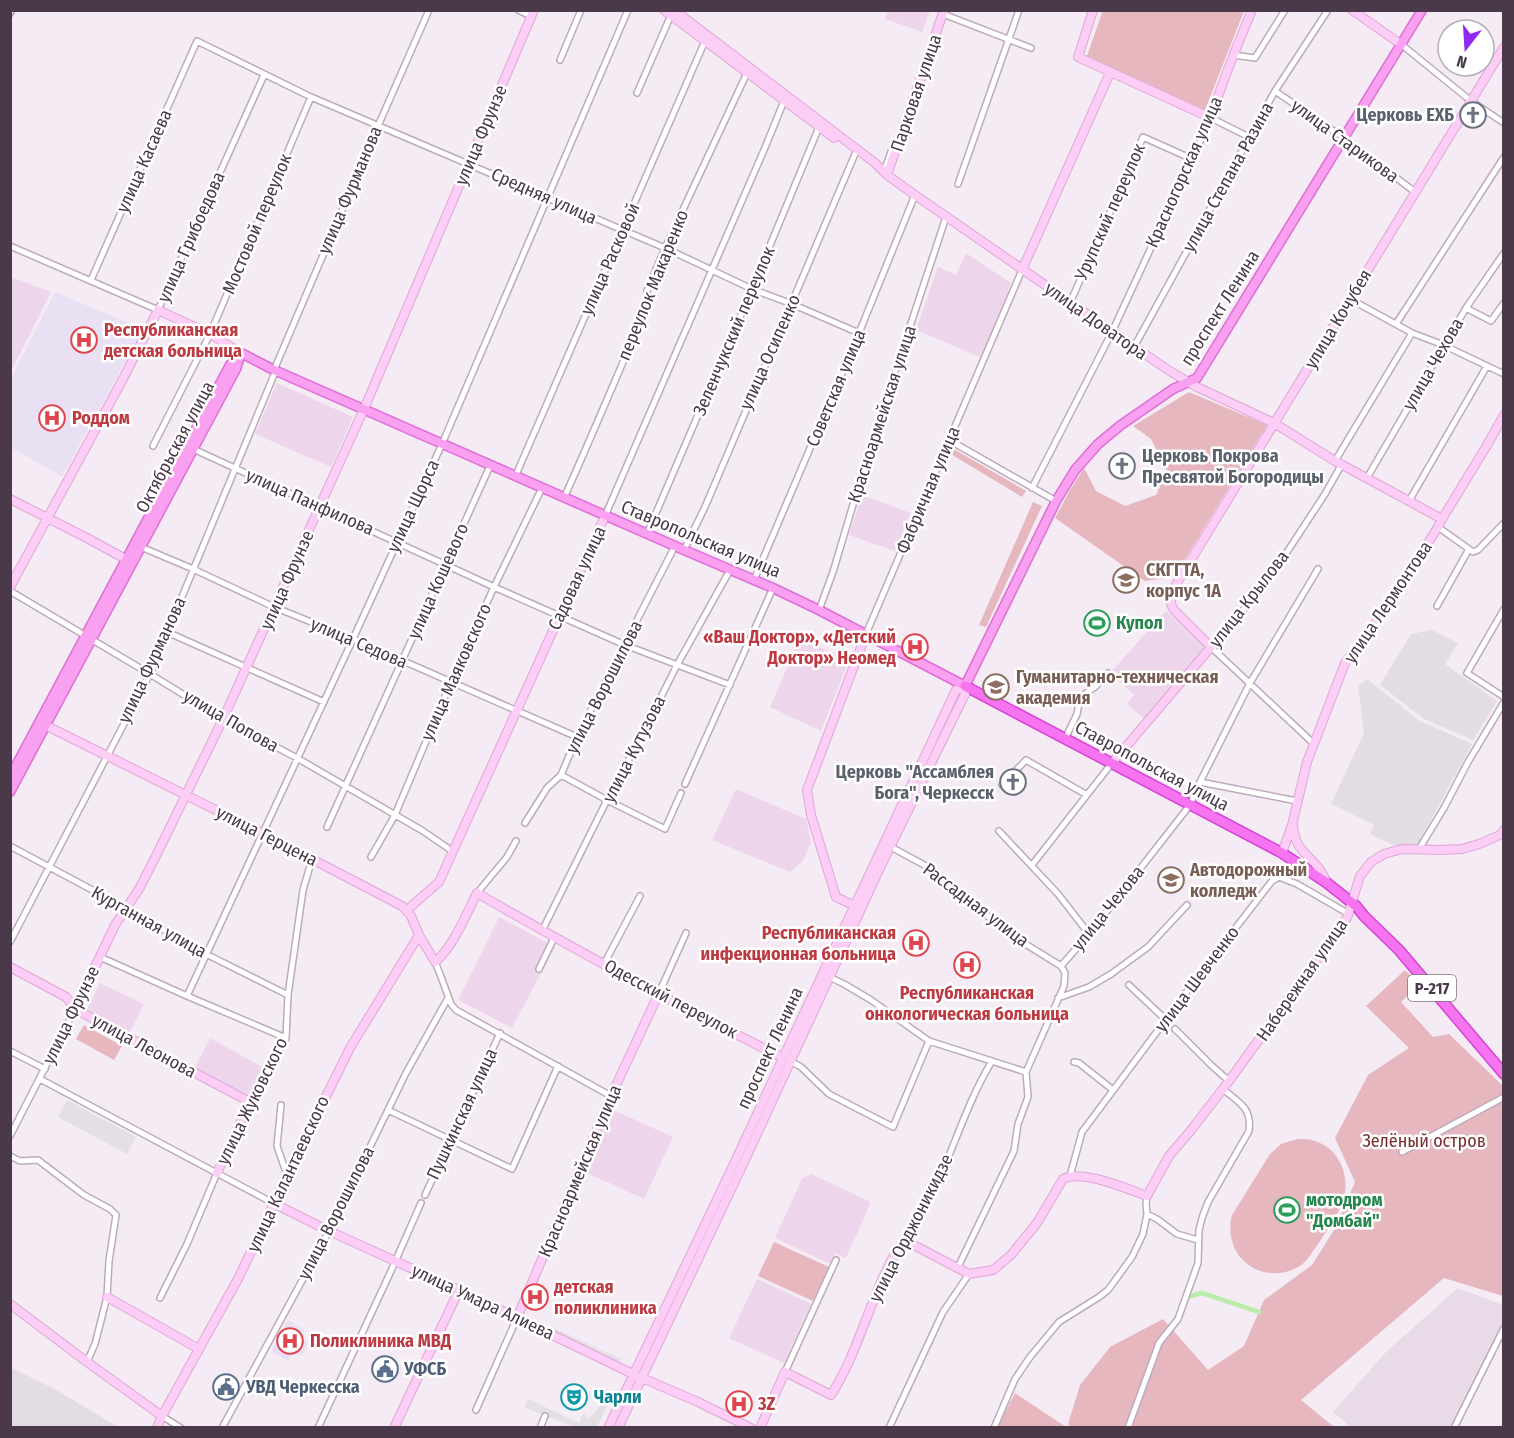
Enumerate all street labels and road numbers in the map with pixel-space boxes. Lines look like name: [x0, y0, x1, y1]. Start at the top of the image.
street label: Парковая улица: [886, 31, 946, 155]
street label: улица Фрунзе: [450, 82, 512, 188]
street label: Красногорская улица: [1141, 93, 1227, 251]
street label: улица Старикова: [1287, 95, 1403, 188]
street label: улица Степана Разина: [1178, 98, 1278, 256]
street label: улица Касаева: [111, 106, 177, 216]
street label: улица Фурманова: [313, 123, 387, 257]
street label: Урупский переулок: [1070, 140, 1150, 285]
street label: Мостовой переулок: [217, 150, 297, 298]
street label: Средняя улица: [488, 163, 600, 229]
street label: улица Грибоедова: [152, 168, 230, 306]
street label: улица Расковой: [576, 200, 644, 318]
street label: переулок Макаренко: [613, 206, 693, 364]
street label: Зеленчукский переулок: [688, 243, 780, 419]
street label: проспект Ленина: [1176, 246, 1264, 370]
street label: улица Кочубея: [1300, 265, 1376, 373]
street label: улица Доватора: [1040, 277, 1152, 365]
street label: улица Осипенко: [735, 291, 805, 413]
street label: улица Чехова: [1398, 314, 1468, 414]
street label: Красноармейская улица: [843, 322, 921, 506]
street label: Советская улица: [801, 326, 871, 450]
street label: Октябрьская улица: [131, 377, 219, 517]
street label: Фабричная улица: [891, 423, 965, 557]
street label: улица Щорса: [382, 456, 444, 556]
street label: улица Панфилова: [243, 464, 378, 540]
street label: Ставропольская улица: [618, 495, 784, 583]
street label: улица Кошевого: [403, 520, 473, 642]
street label: Садовая улица: [543, 522, 611, 634]
street label: улица Фрунзе: [255, 527, 319, 633]
street label: улица Лермонтова: [1339, 537, 1437, 667]
street label: улица Крылова: [1204, 546, 1294, 652]
street label: улица Фурманова: [113, 593, 191, 727]
street label: улица Маяковского: [416, 600, 496, 744]
street label: улица Седова: [307, 613, 411, 673]
street label: улица Ворошилова: [561, 617, 647, 757]
street label: улица Попова: [179, 685, 283, 757]
street label: улица Кутузова: [598, 692, 670, 806]
street label: Ставропольская улица: [1071, 716, 1233, 816]
street label: улица Герцена: [213, 801, 322, 871]
street label: Рассадная улица: [919, 858, 1033, 952]
street label: улица Чехова: [1067, 861, 1149, 955]
street label: Курганная улица: [88, 881, 211, 963]
street label: Набережная улица: [1252, 914, 1353, 1045]
street label: улица Шевченко: [1150, 922, 1244, 1036]
street label: Одесский переулок: [601, 955, 742, 1044]
street label: улица Фрунзе: [38, 962, 104, 1068]
road number: Р-217: [1408, 975, 1456, 1001]
street label: проспект Ленина: [732, 983, 808, 1112]
street label: улица Леонова: [88, 1009, 200, 1083]
street label: улица Жуковского: [212, 1034, 292, 1168]
street label: Пушкинская улица: [422, 1045, 502, 1183]
street label: Красноармейская улица: [534, 1081, 626, 1261]
street label: улица Калантаевского: [242, 1092, 334, 1256]
street label: улица Ворошилова: [293, 1143, 379, 1283]
street label: улица Орджоникидзе: [864, 1150, 958, 1306]
street label: улица Умара Алиева: [408, 1259, 558, 1345]

